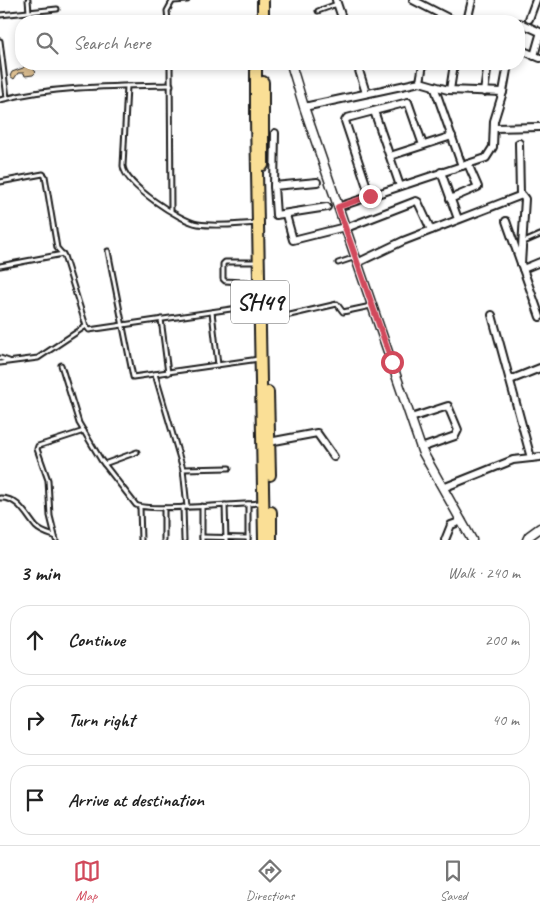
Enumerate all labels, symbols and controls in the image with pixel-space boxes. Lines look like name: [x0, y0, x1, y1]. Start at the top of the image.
search box: [15, 15, 525, 70]
icon: search: [33, 29, 61, 57]
text: Search here: [73, 31, 150, 55]
route end: [359, 185, 382, 208]
road number: SH49: [231, 280, 289, 324]
route start: [381, 351, 404, 374]
text: 3 min: [20, 560, 60, 586]
text: Walk · 240 m: [448, 563, 520, 583]
icon: ahead: [21, 626, 49, 654]
text: Continue: [68, 628, 125, 652]
text: 200 m: [485, 630, 519, 650]
icon: right: [21, 706, 49, 734]
text: Turn right: [68, 708, 135, 732]
text: 40 m: [492, 710, 519, 730]
icon: arrive: [21, 786, 49, 814]
text: Arrive at destination: [68, 788, 204, 812]
tab: Map: [73, 857, 101, 904]
tab: Directions: [246, 857, 294, 904]
tab: Saved: [439, 857, 467, 904]

